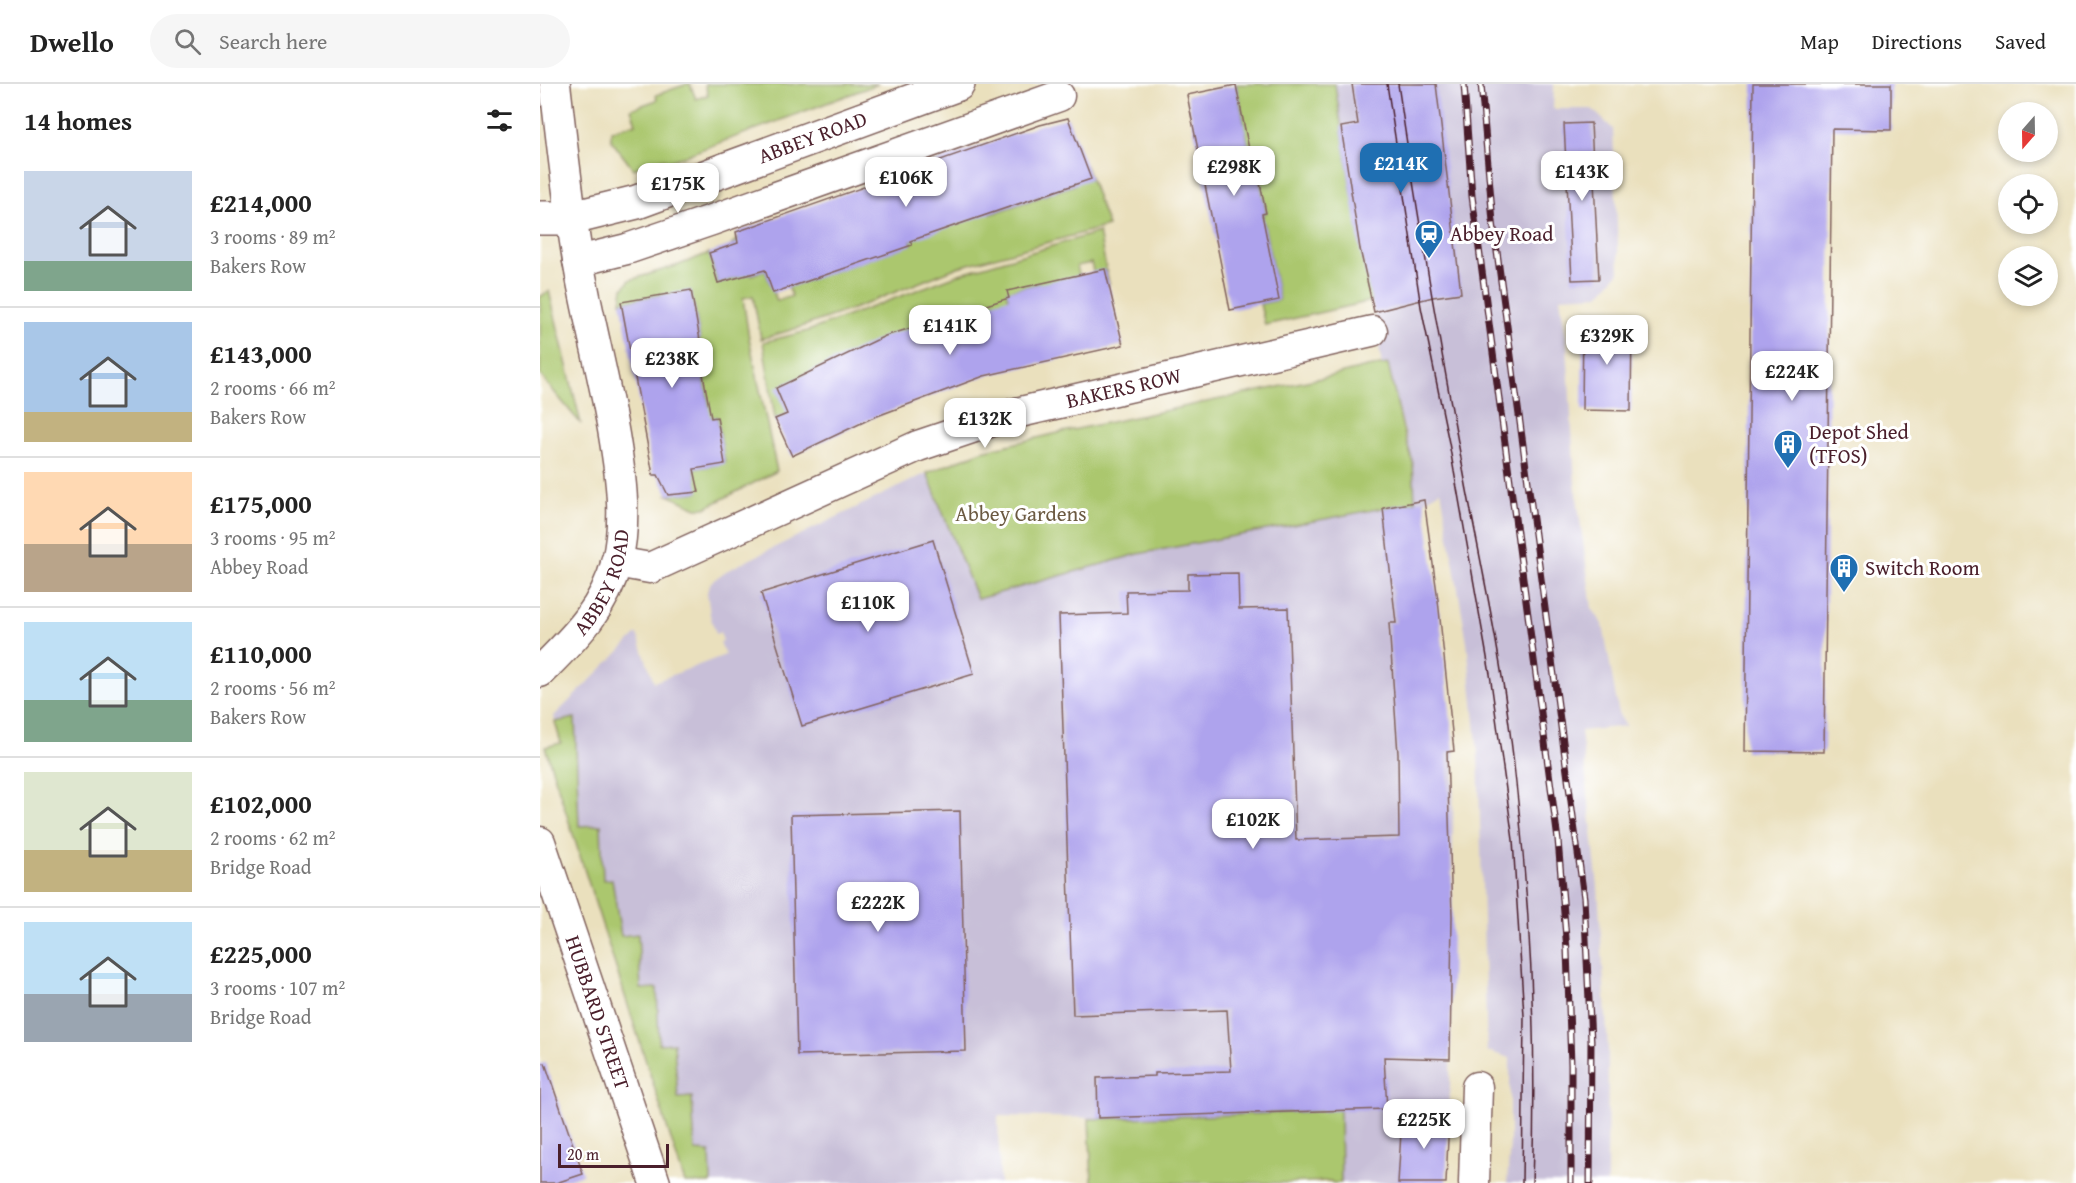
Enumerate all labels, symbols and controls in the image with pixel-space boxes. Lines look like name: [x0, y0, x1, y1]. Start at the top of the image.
search box: [150, 14, 570, 68]
text: Dwello: [30, 21, 114, 62]
icon: search: [171, 25, 204, 58]
text: Search here: [219, 25, 327, 57]
text: Map: [1800, 26, 1839, 57]
text: Directions: [1872, 26, 1962, 57]
text: Saved: [1995, 26, 2046, 57]
text: 14 homes: [24, 101, 132, 140]
north arrow: [1998, 102, 2058, 162]
map controls: [1998, 102, 2058, 306]
street label: ABBEY ROAD: [753, 103, 871, 171]
icon: filters: [483, 104, 516, 137]
pin: £214K: [1359, 143, 1443, 194]
pin: £298K: [1192, 146, 1276, 197]
text: £214K: [1374, 148, 1428, 177]
text: £298K: [1207, 151, 1261, 180]
pin: £143K: [1540, 151, 1624, 202]
text: £143K: [1555, 156, 1609, 185]
pin: £106K: [864, 157, 948, 208]
text: £106K: [879, 162, 933, 191]
pin: £175K: [636, 163, 720, 214]
text: £175K: [651, 168, 705, 197]
button: locate: [1998, 174, 2058, 234]
text: £214,000: [210, 183, 312, 222]
icon: home: [72, 195, 144, 267]
station icon: Abbey Road: [1413, 218, 1445, 260]
place label: Abbey Road: [1450, 218, 1554, 249]
text: 3 rooms · 89 m²: [210, 222, 336, 251]
button: layers: [1998, 246, 2058, 306]
text: Bakers Row: [210, 251, 306, 280]
pin: £141K: [908, 305, 992, 356]
text: £141K: [923, 310, 977, 339]
pin: £329K: [1565, 315, 1649, 366]
text: £329K: [1580, 320, 1634, 349]
text: £143,000: [210, 334, 312, 373]
pin: £238K: [630, 338, 714, 389]
text: £238K: [645, 343, 699, 372]
icon: home: [72, 346, 144, 418]
pin: £224K: [1750, 351, 1834, 402]
text: £224K: [1765, 356, 1819, 385]
street label: BAKERS ROW: [1063, 359, 1184, 416]
text: 2 rooms · 66 m²: [210, 373, 336, 402]
pin: £132K: [943, 398, 1027, 449]
text: Bakers Row: [210, 402, 306, 431]
text: £132K: [958, 403, 1012, 432]
place label: Depot Shed (TFOS): [1809, 416, 1910, 471]
building icon: Depot Shed (TFOS): [1772, 428, 1804, 470]
text: £175,000: [210, 484, 312, 523]
icon: home: [72, 496, 144, 568]
park label: Abbey Gardens: [955, 498, 1087, 529]
text: 3 rooms · 95 m²: [210, 523, 336, 552]
street label: ABBEY ROAD: [566, 528, 637, 642]
text: Abbey Road: [210, 552, 308, 581]
building icon: Switch Room: [1828, 552, 1860, 594]
place label: Switch Room: [1865, 552, 1980, 583]
pin: £110K: [826, 582, 910, 633]
text: £110K: [841, 587, 895, 616]
text: £110,000: [210, 634, 312, 673]
icon: home: [72, 646, 144, 718]
text: 2 rooms · 56 m²: [210, 673, 336, 702]
text: Bakers Row: [210, 702, 306, 731]
text: £102,000: [210, 784, 312, 823]
icon: home: [72, 796, 144, 868]
pin: £102K: [1211, 799, 1295, 850]
text: £102K: [1226, 804, 1280, 833]
text: 2 rooms · 62 m²: [210, 823, 336, 852]
text: Bridge Road: [210, 852, 311, 881]
pin: £222K: [836, 882, 920, 933]
text: £222K: [851, 887, 905, 916]
street label: HUBBARD STREET: [558, 931, 638, 1094]
text: £225,000: [210, 934, 312, 973]
icon: home: [72, 946, 144, 1018]
text: 3 rooms · 107 m²: [210, 973, 345, 1002]
text: Bridge Road: [210, 1002, 311, 1031]
pin: £225K: [1382, 1099, 1466, 1150]
text: £225K: [1397, 1104, 1451, 1133]
scale bar: [558, 1141, 669, 1168]
text: 20 m: [567, 1142, 599, 1166]

